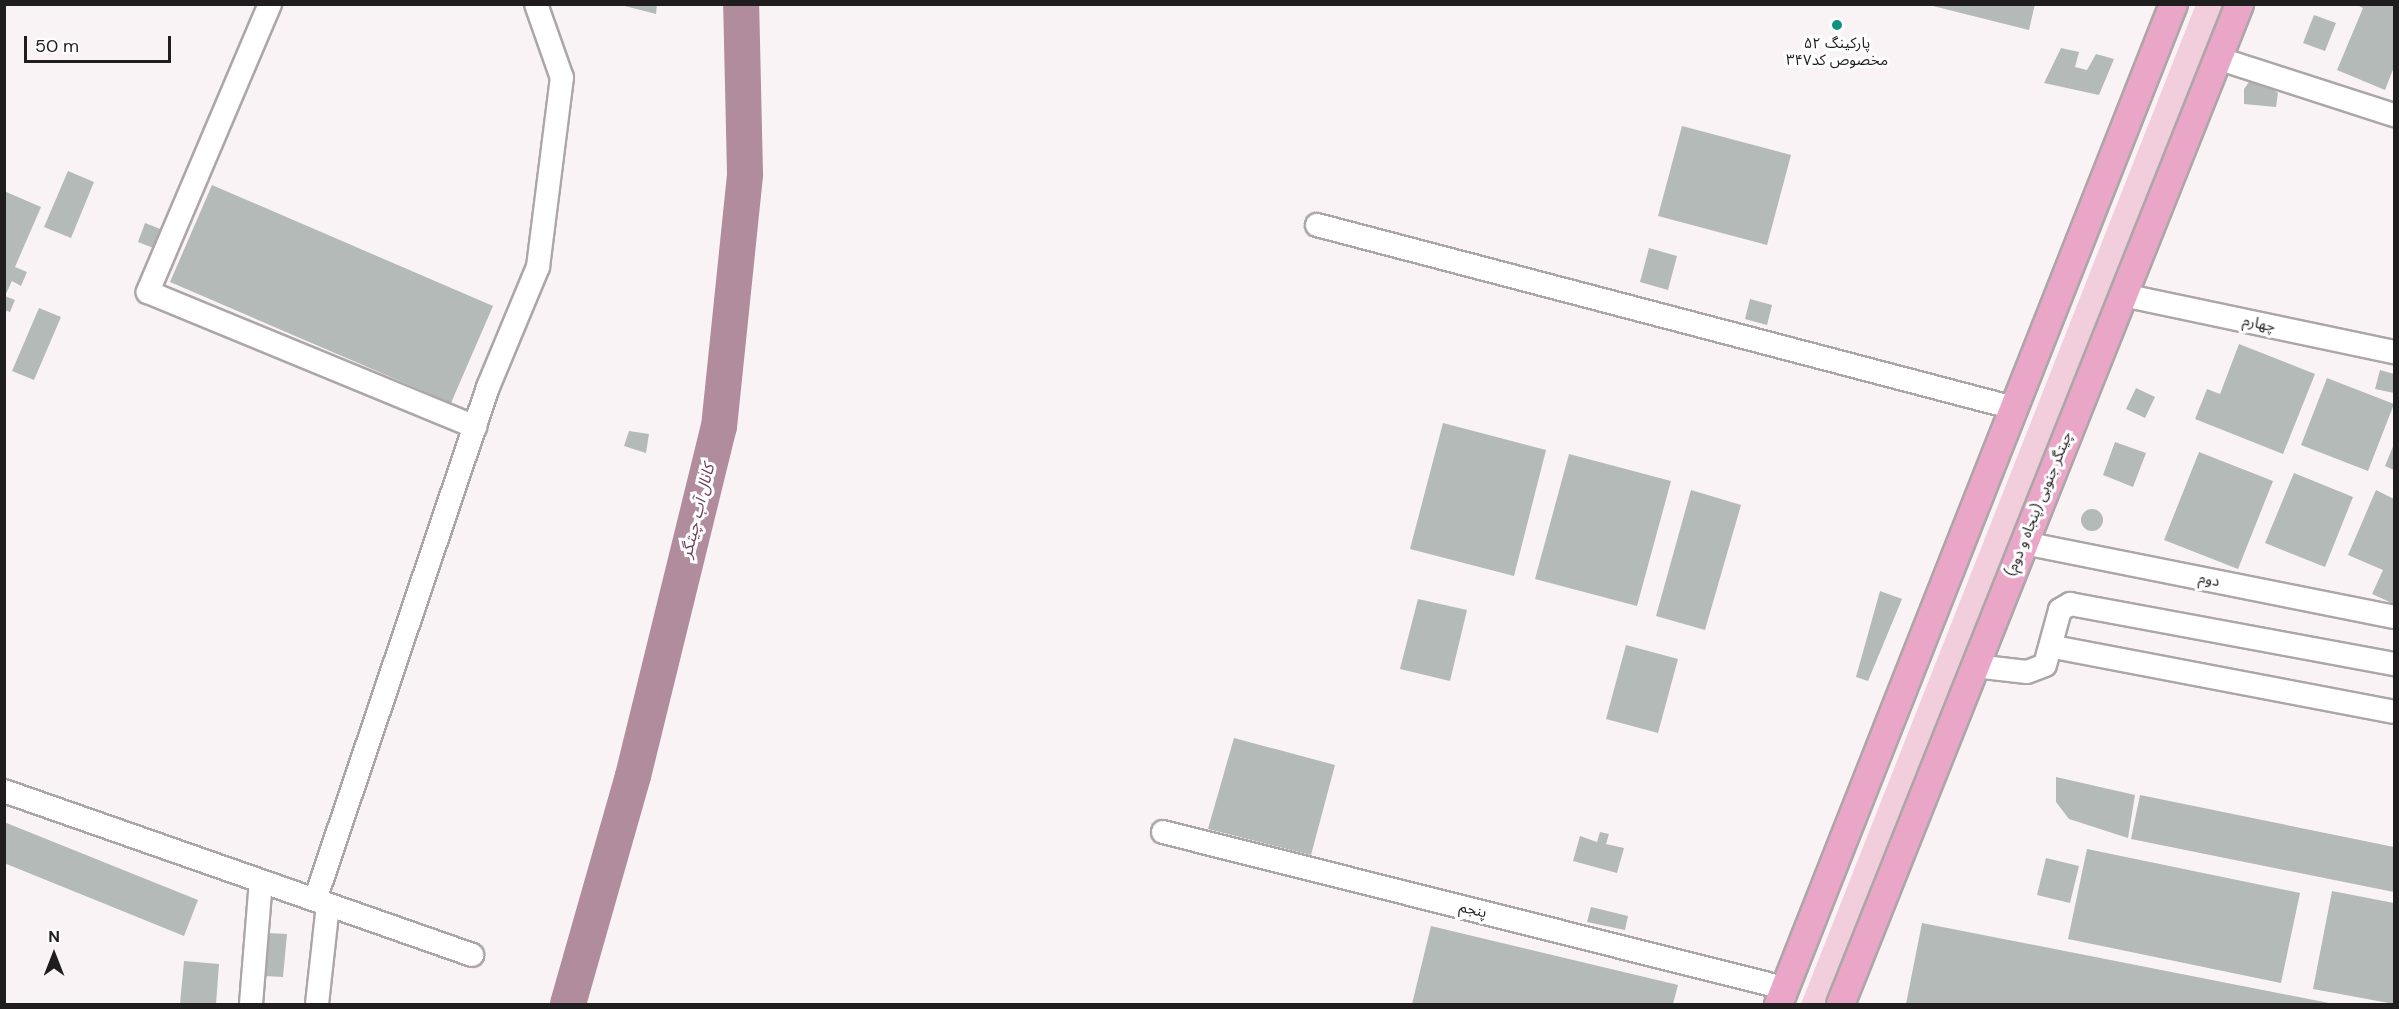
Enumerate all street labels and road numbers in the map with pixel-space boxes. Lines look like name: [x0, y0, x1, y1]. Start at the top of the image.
street label: چهارم: [2241, 312, 2277, 336]
street label: چیتگر جنوبی (پنجاه و دوم): [2002, 429, 2076, 579]
street label: دوم: [2197, 569, 2221, 591]
street label: پنجم: [1457, 898, 1489, 922]

